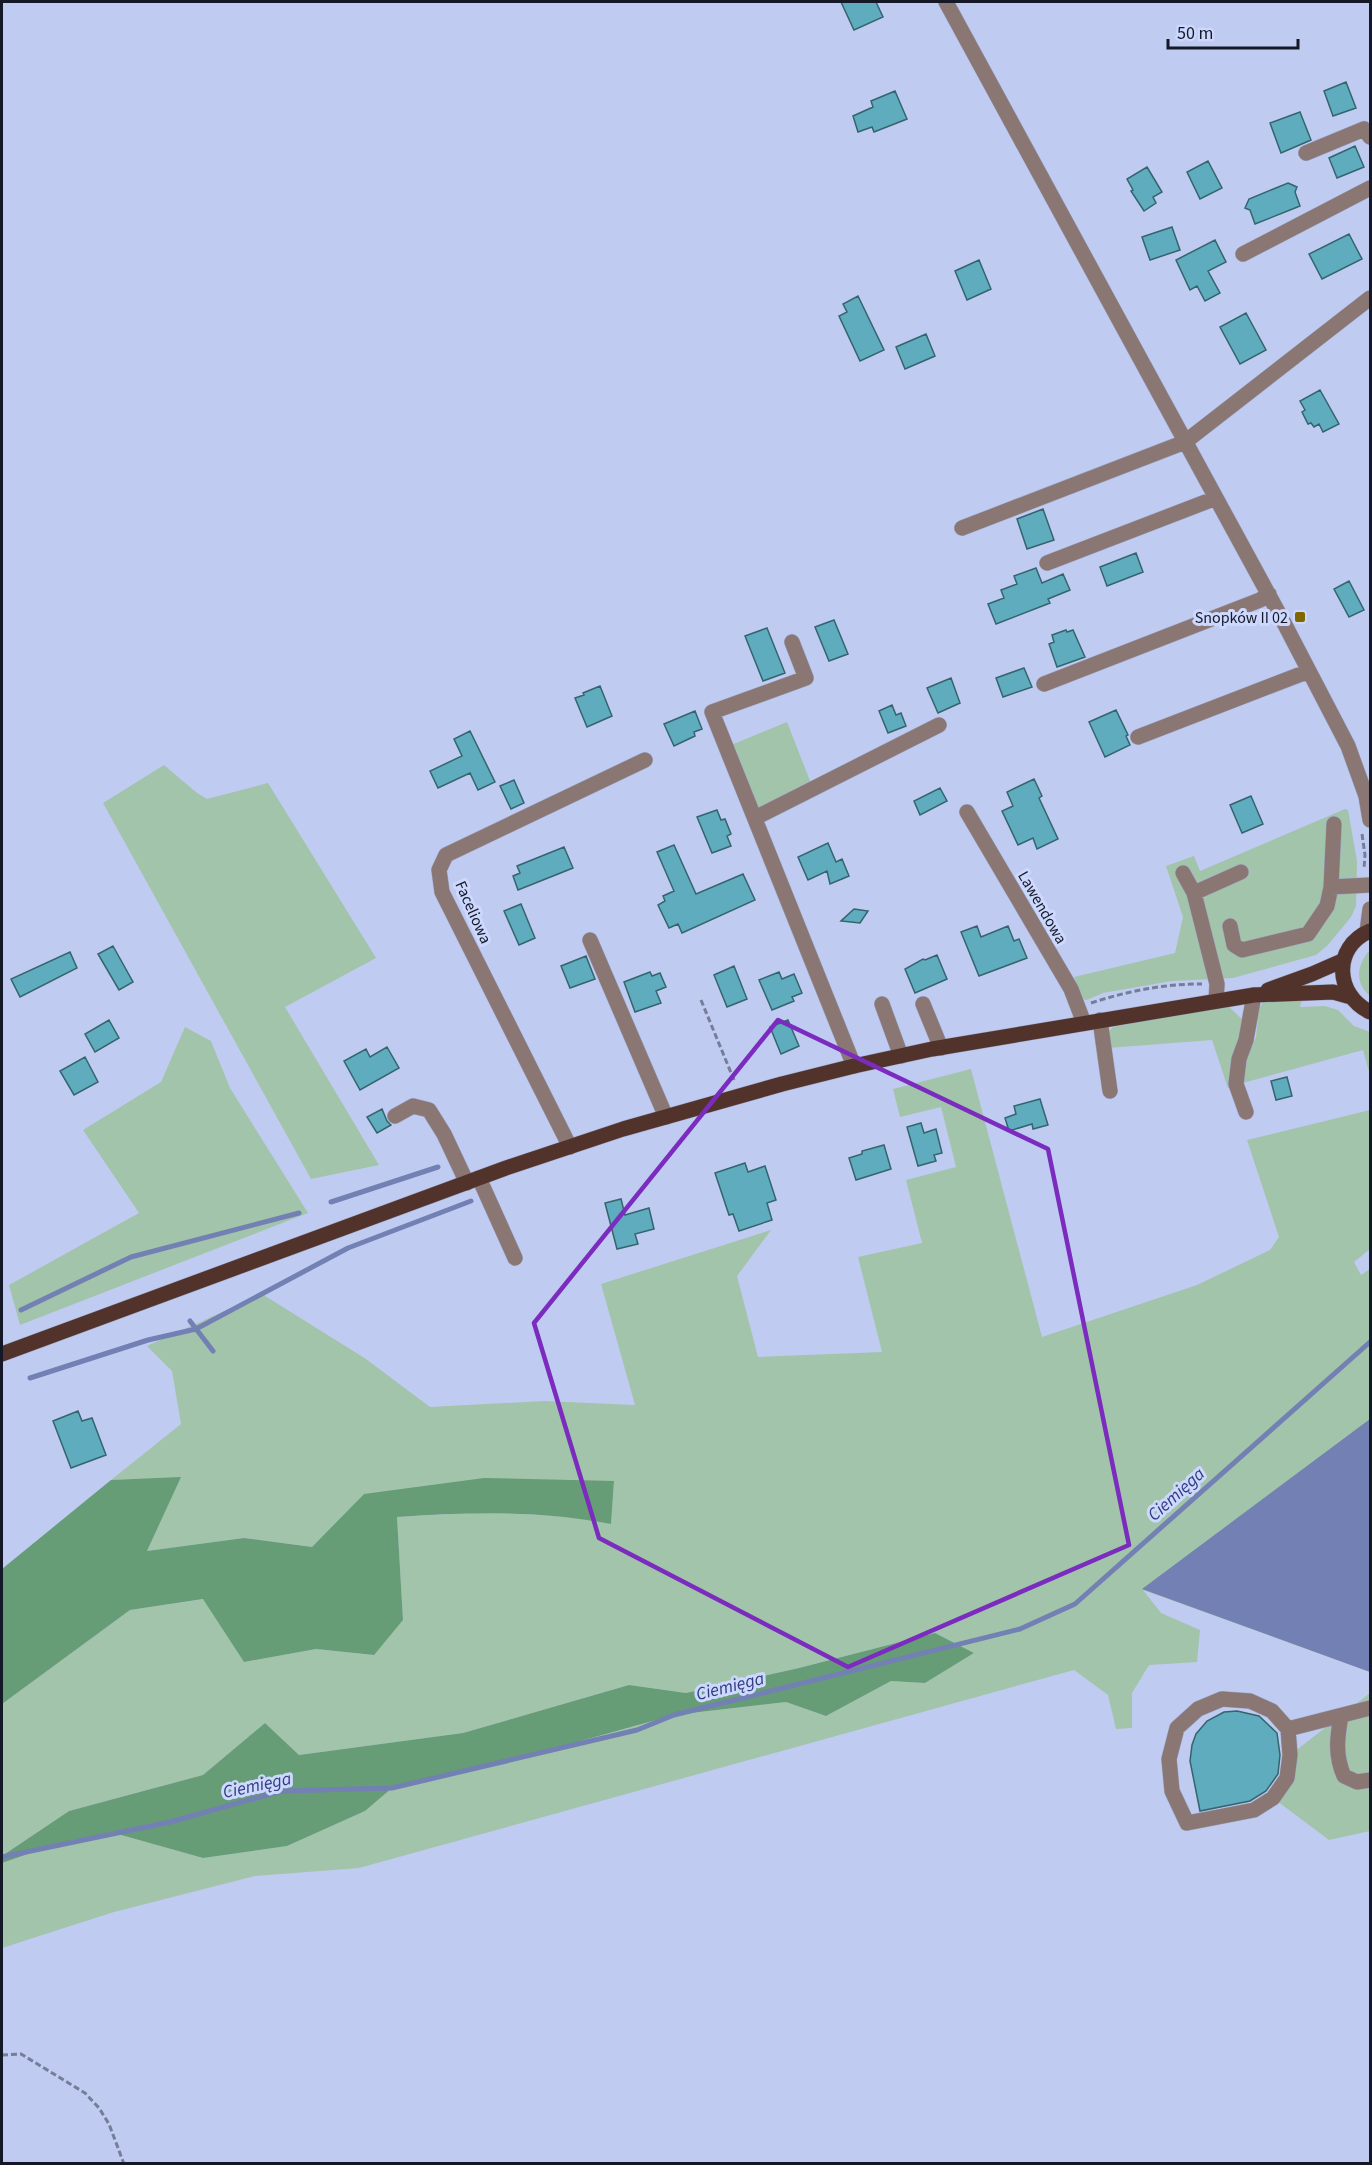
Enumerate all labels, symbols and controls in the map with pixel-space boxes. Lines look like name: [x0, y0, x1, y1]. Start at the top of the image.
scale bar: [1168, 12, 1298, 50]
text: 50 m: [1177, 21, 1213, 46]
place label: Snopków II 02: [1195, 607, 1288, 629]
marker: Snopków II 02: [1293, 610, 1307, 624]
street label: Lawendowa: [1012, 867, 1072, 948]
street label: Faceliowa: [450, 878, 497, 947]
water label: Ciemięga: [1142, 1462, 1211, 1527]
water label: Ciemięga: [693, 1666, 767, 1707]
water label: Ciemięga: [221, 1766, 294, 1805]

